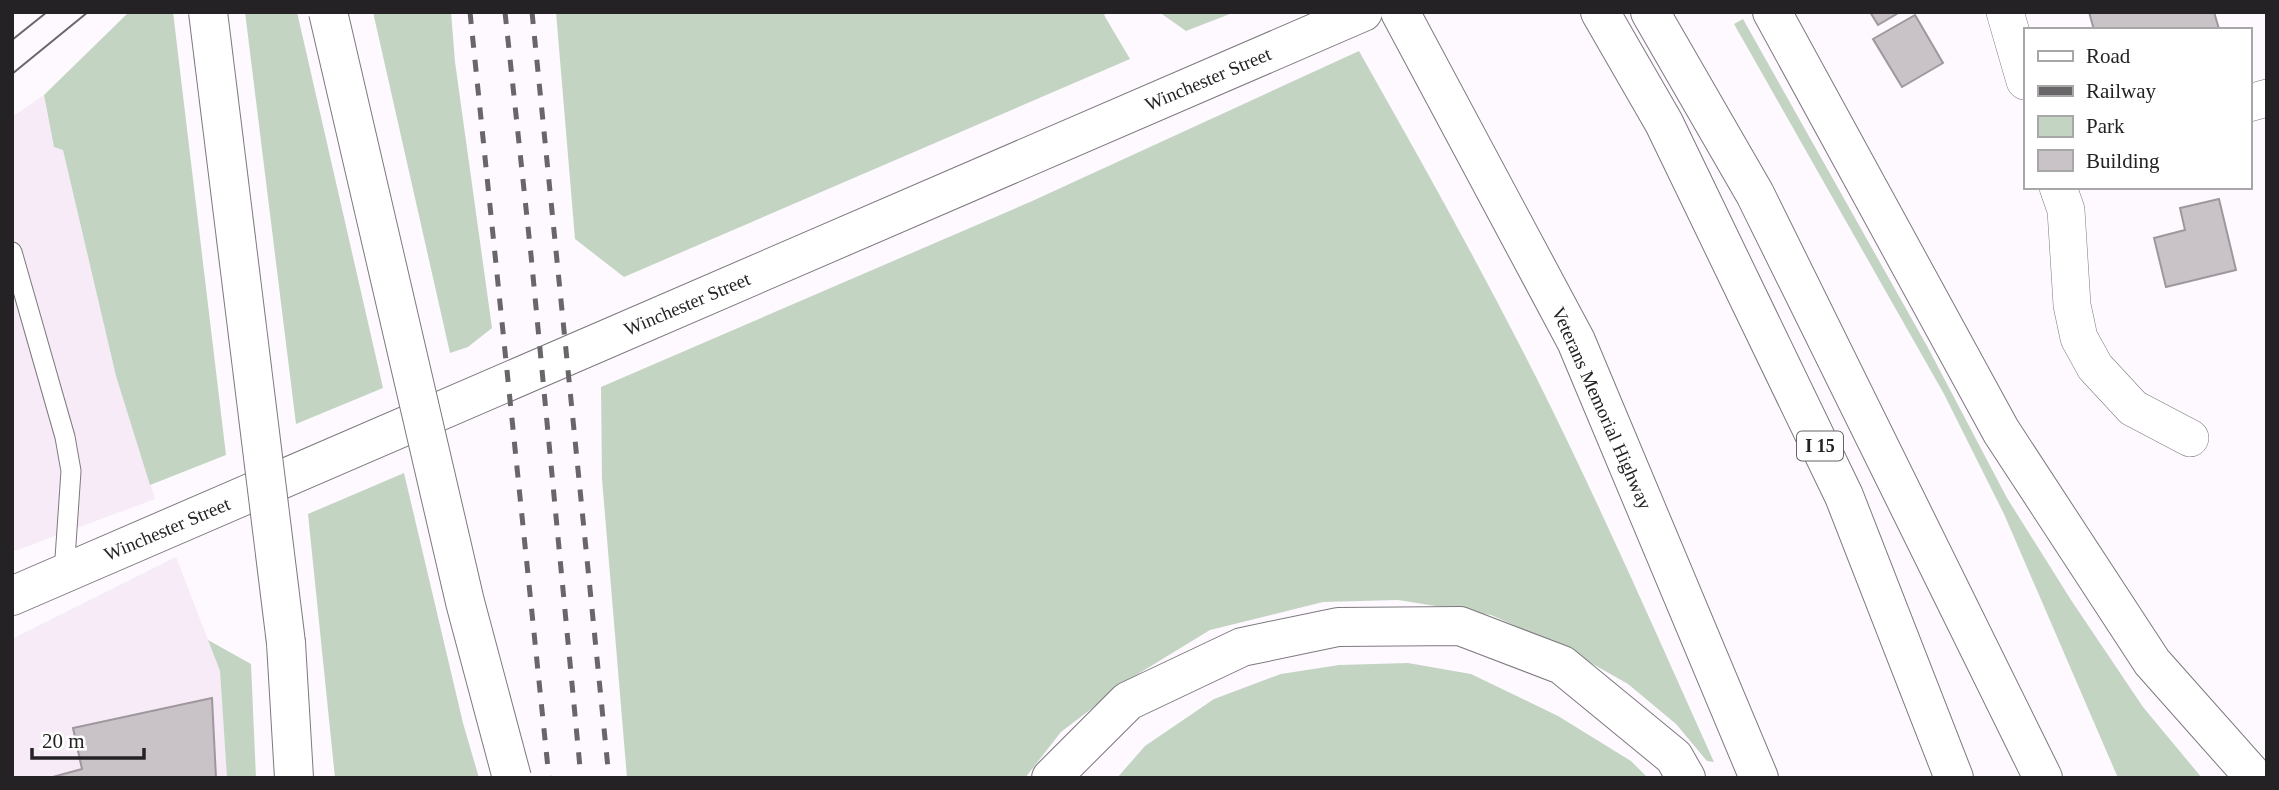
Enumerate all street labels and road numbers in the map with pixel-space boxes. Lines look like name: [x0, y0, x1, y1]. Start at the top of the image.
street label: Winchester Street: [1142, 43, 1275, 115]
street label: Winchester Street: [621, 268, 754, 340]
street label: Veterans Memorial Highway: [1548, 303, 1656, 513]
road number: I 15: [1797, 432, 1843, 461]
street label: Winchester Street: [101, 493, 234, 565]

